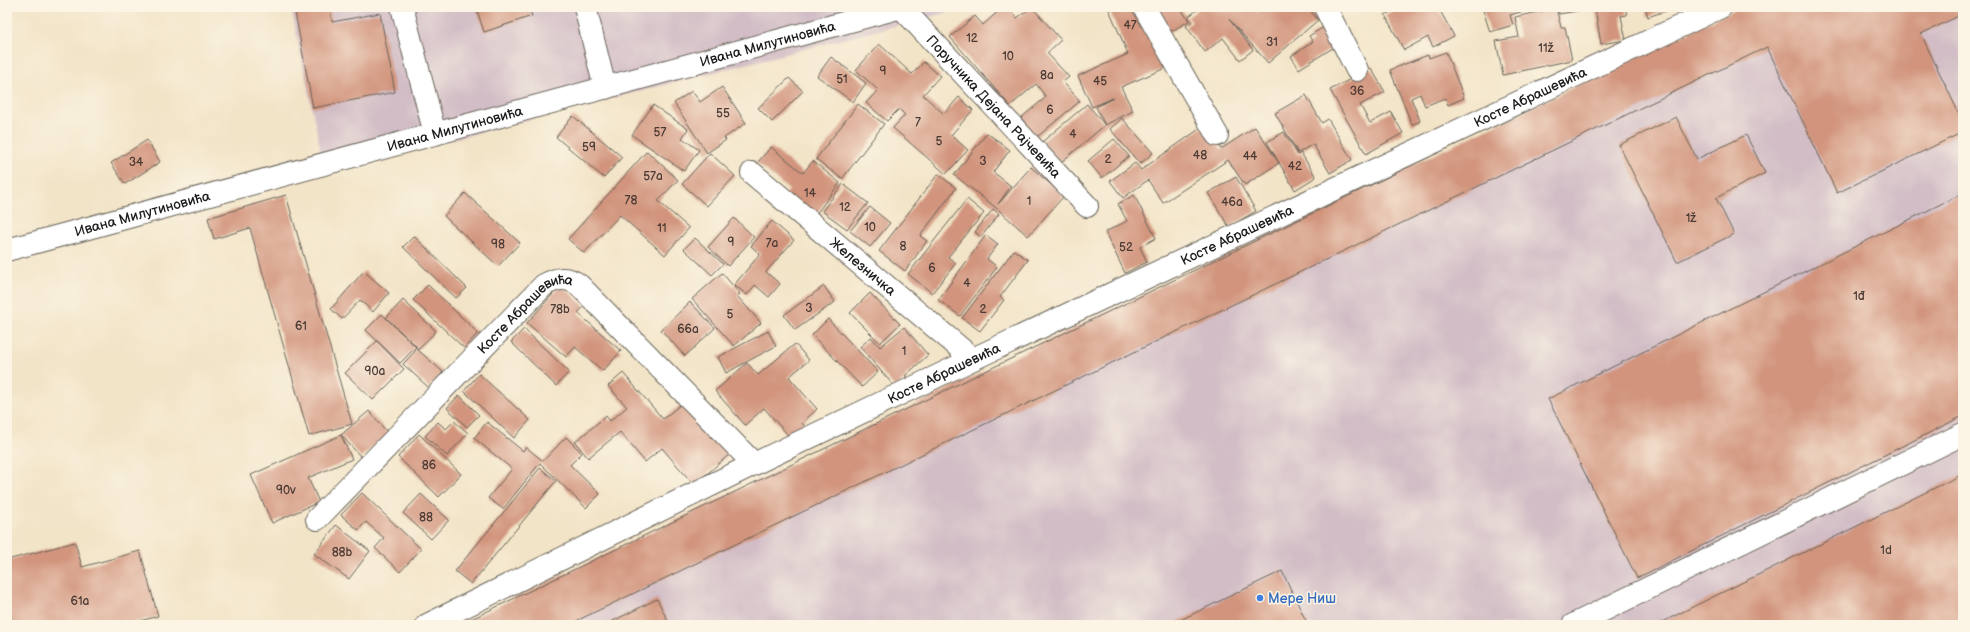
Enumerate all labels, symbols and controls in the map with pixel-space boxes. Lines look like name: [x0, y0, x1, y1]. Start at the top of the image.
street label: Ивана Милутиновића: [698, 17, 838, 71]
house number: 47: [1123, 18, 1137, 33]
house number: 12: [966, 31, 978, 46]
street label: Поручника Дејана Рајчевића: [923, 32, 1065, 182]
house number: 31: [1266, 35, 1278, 50]
house number: 11ž: [1538, 41, 1555, 56]
house number: 10: [1002, 49, 1014, 64]
street label: Косте Абрашевића: [1471, 63, 1590, 131]
house number: 9: [880, 64, 887, 79]
house number: 8a: [1040, 68, 1054, 83]
house number: 51: [836, 72, 848, 87]
house number: 45: [1093, 74, 1107, 89]
house number: 36: [1350, 84, 1364, 99]
street label: Ивана Милутиновића: [385, 102, 525, 155]
house number: 6: [1046, 103, 1054, 118]
house number: 55: [716, 106, 730, 121]
house number: 7: [915, 115, 921, 130]
house number: 57: [654, 125, 666, 140]
house number: 4: [1069, 127, 1077, 142]
house number: 5: [936, 134, 943, 149]
house number: 59: [582, 140, 596, 155]
house number: 48: [1193, 148, 1207, 163]
house number: 44: [1243, 149, 1258, 164]
house number: 2: [1104, 152, 1112, 167]
house number: 3: [979, 154, 987, 169]
house number: 34: [129, 155, 144, 170]
house number: 42: [1288, 159, 1302, 174]
house number: 57a: [643, 169, 663, 184]
house number: 14: [804, 186, 817, 201]
street label: Ивана Милутиновића: [72, 187, 213, 240]
house number: 78: [625, 193, 637, 208]
house number: 1: [1027, 194, 1031, 209]
house number: 46a: [1221, 195, 1243, 210]
house number: 12: [839, 200, 851, 215]
street label: Косте Абрашевића: [1178, 201, 1297, 269]
house number: 1ž: [1686, 211, 1697, 226]
house number: 10: [864, 220, 876, 235]
house number: 11: [657, 221, 667, 236]
street label: Железничка: [826, 234, 900, 300]
house number: 9: [728, 235, 735, 250]
house number: 7a: [766, 236, 779, 251]
house number: 98: [491, 237, 505, 252]
house number: 8: [900, 239, 907, 254]
house number: 52: [1119, 240, 1133, 255]
house number: 6: [928, 261, 936, 276]
street label: Косте Абрашевића: [474, 271, 576, 358]
house number: 4: [963, 276, 971, 291]
house number: 1đ: [1853, 289, 1866, 304]
house number: 3: [805, 301, 813, 316]
house number: 78b: [550, 302, 570, 317]
house number: 2: [979, 302, 987, 317]
house number: 5: [727, 307, 734, 322]
house number: 61: [295, 319, 307, 334]
house number: 66a: [677, 322, 699, 337]
street label: Косте Абрашевића: [885, 339, 1004, 408]
house number: 1: [902, 344, 906, 359]
house number: 90a: [365, 364, 386, 379]
house number: 86: [422, 458, 436, 473]
house number: 90v: [276, 483, 296, 498]
house number: 88: [419, 510, 433, 525]
house number: 1d: [1880, 543, 1892, 558]
house number: 88b: [332, 545, 353, 560]
place label: Мере Ниш: [1268, 590, 1336, 607]
marker: Мере Ниш: [1255, 593, 1265, 603]
house number: 61a: [71, 594, 90, 609]

